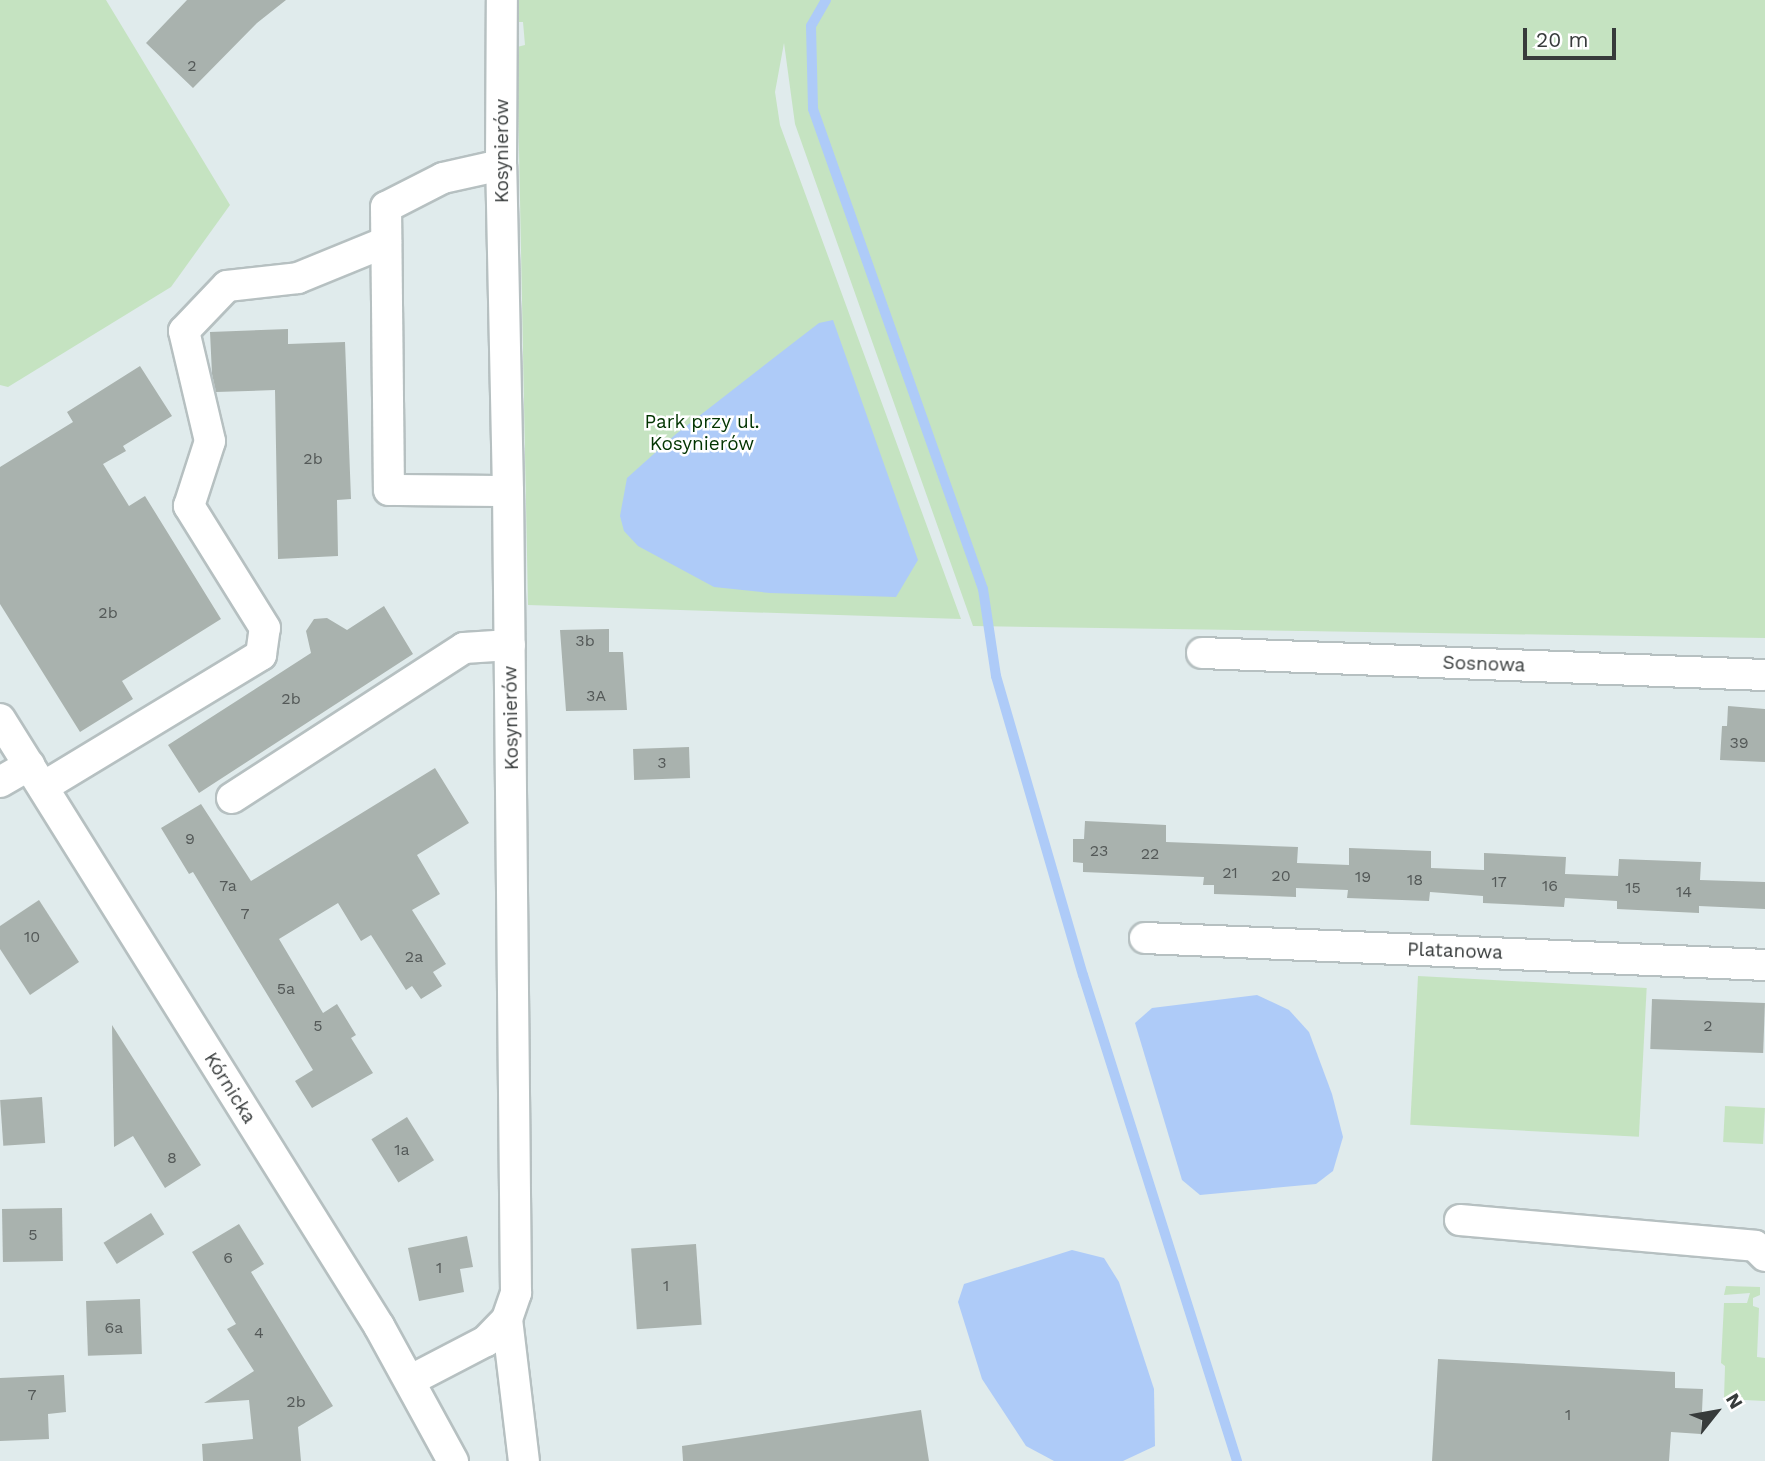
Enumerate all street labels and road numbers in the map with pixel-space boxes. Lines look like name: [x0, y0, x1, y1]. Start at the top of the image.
street label: Kosynierów: [491, 99, 513, 203]
street label: Sosnowa: [1442, 651, 1526, 677]
street label: Kosynierów: [499, 666, 523, 770]
street label: Platanowa: [1407, 938, 1503, 964]
street label: Kórnicka: [199, 1048, 261, 1128]

